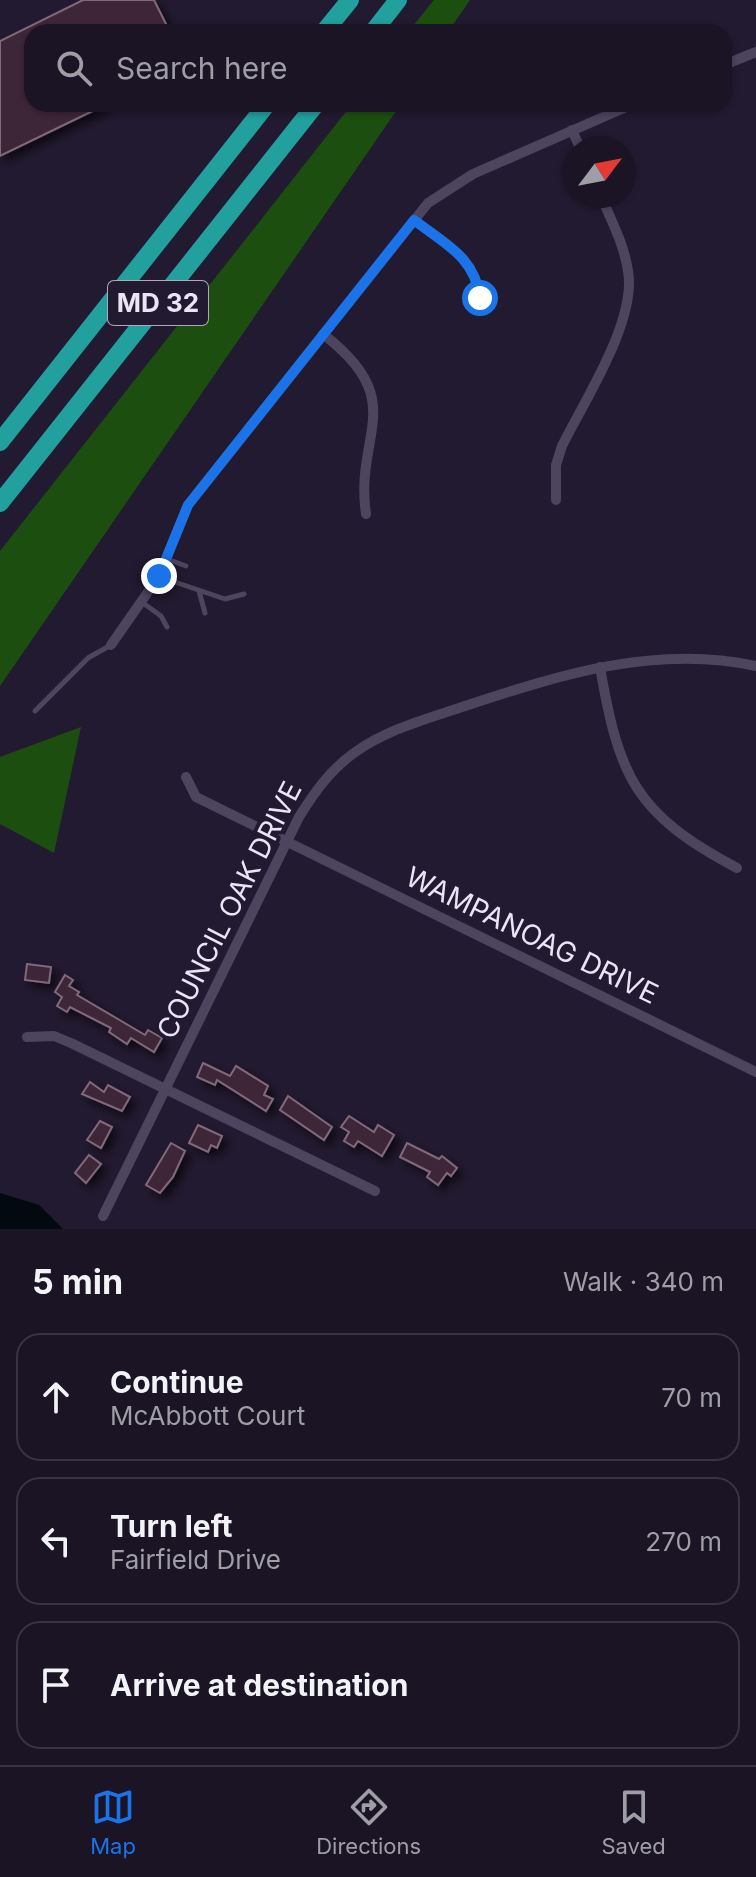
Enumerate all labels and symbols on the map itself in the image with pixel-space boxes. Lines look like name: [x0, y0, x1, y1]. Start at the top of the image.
north arrow: [564, 136, 636, 208]
route start: [462, 280, 498, 316]
road number: MD 32: [108, 281, 208, 325]
route end: [141, 558, 177, 594]
street label: COUNCIL OAK DRIVE: [149, 776, 309, 1044]
street label: WAMPANOAG DRIVE: [400, 859, 664, 1011]

